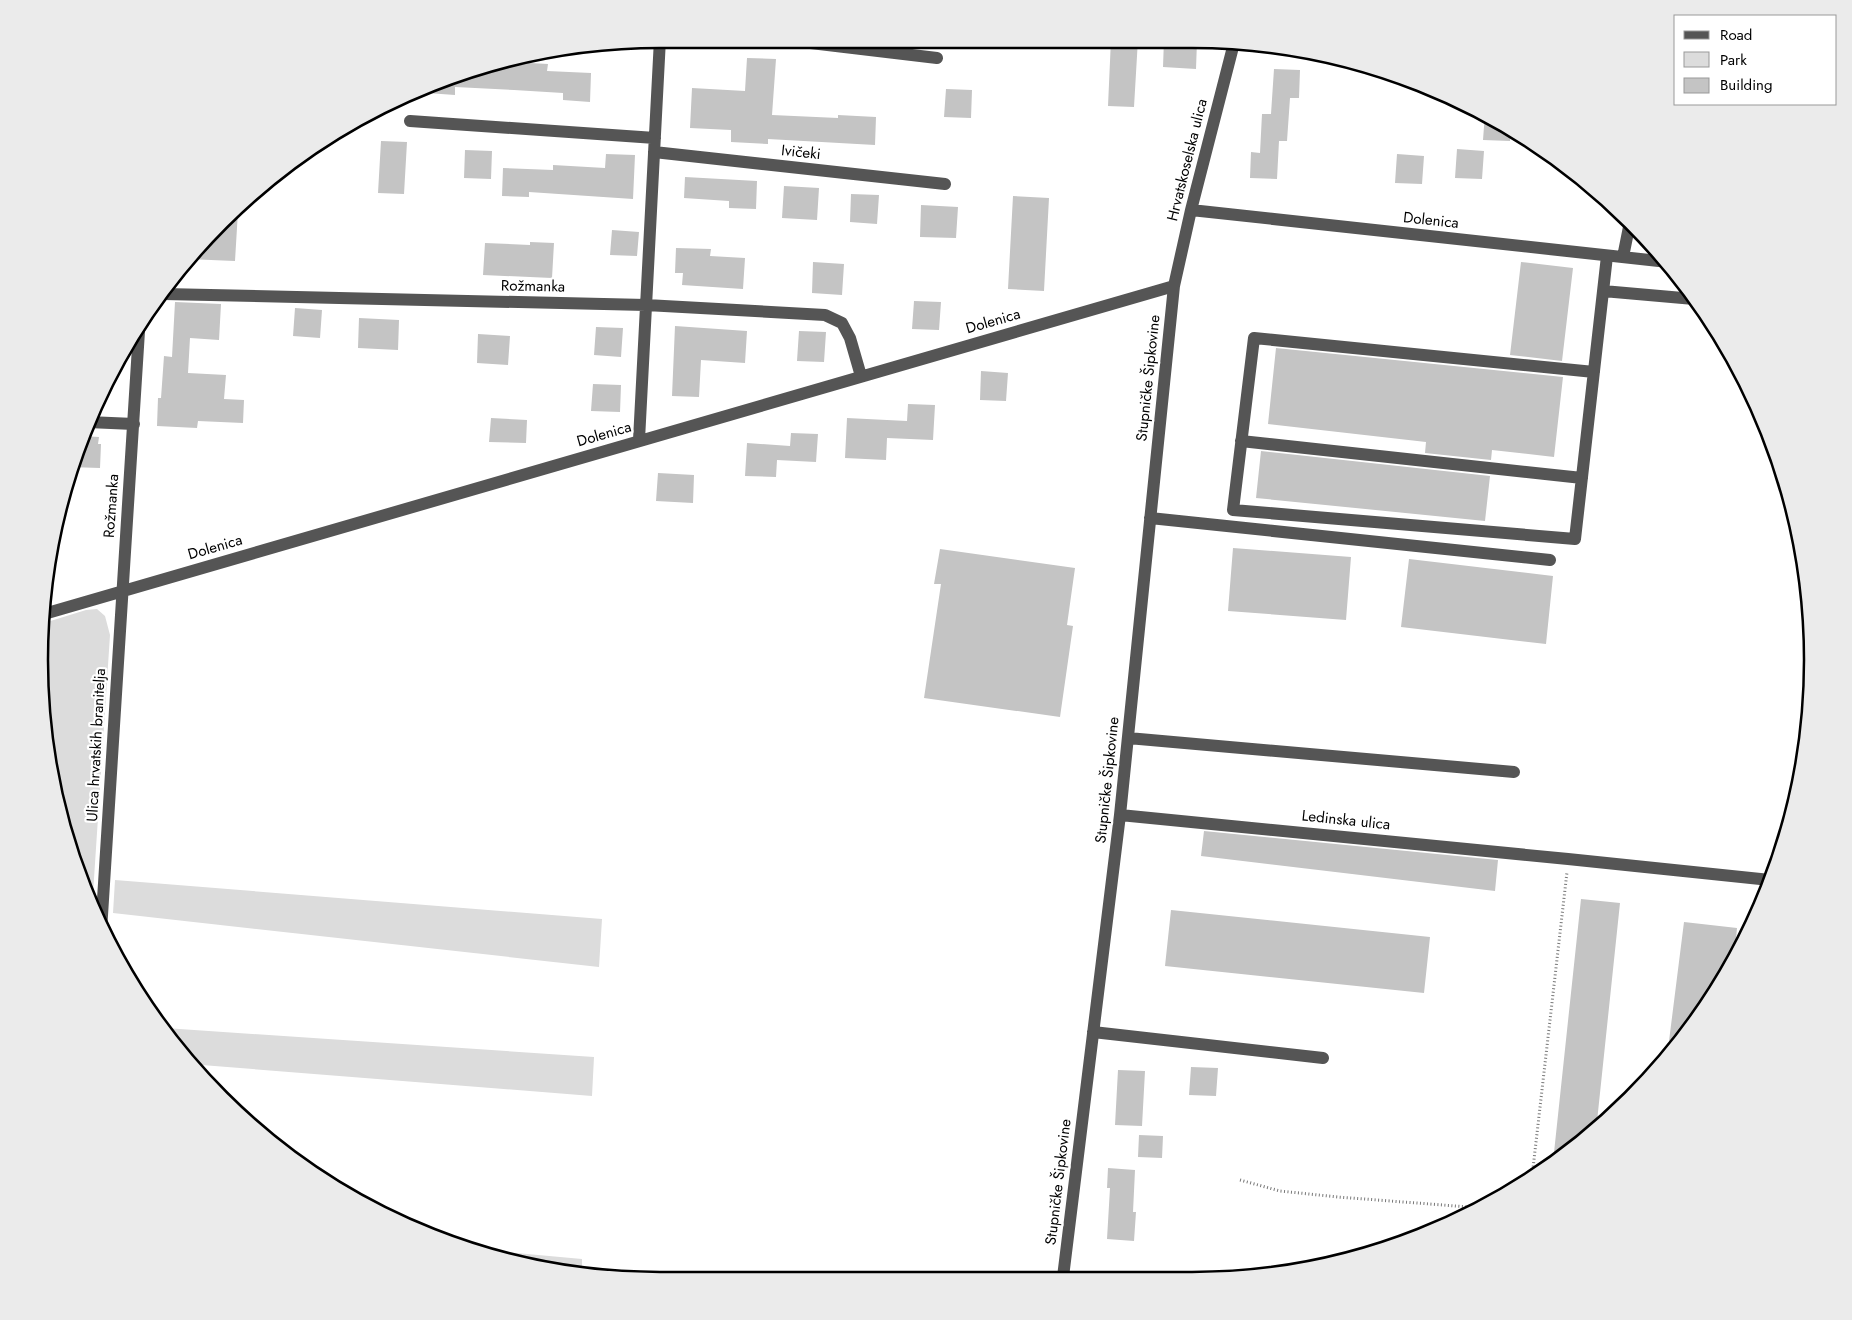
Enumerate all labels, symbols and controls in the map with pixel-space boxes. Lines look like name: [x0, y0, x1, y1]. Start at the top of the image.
legend: [1674, 15, 1837, 105]
text: Road: [1720, 24, 1752, 46]
text: Park: [1720, 49, 1747, 71]
text: Building: [1720, 74, 1772, 96]
street label: Hrvatskoselska ulica: [1161, 96, 1213, 224]
street label: Ivičeki: [780, 139, 822, 165]
street label: Dolenica: [1402, 206, 1460, 234]
street label: Rožmanka: [501, 274, 565, 298]
street label: Dolenica: [963, 303, 1023, 339]
street label: Stupničke Šipkovine: [1130, 313, 1166, 442]
street label: Dolenica: [574, 416, 634, 452]
street label: Rožmanka: [98, 473, 124, 539]
street label: Dolenica: [185, 529, 245, 565]
street label: Ulica hrvatskih branitelja: [81, 668, 111, 822]
street label: Stupničke Šipkovine: [1089, 715, 1125, 844]
street label: Ledinska ulica: [1301, 804, 1391, 836]
street label: Stupničke Šipkovine: [1039, 1117, 1077, 1246]

